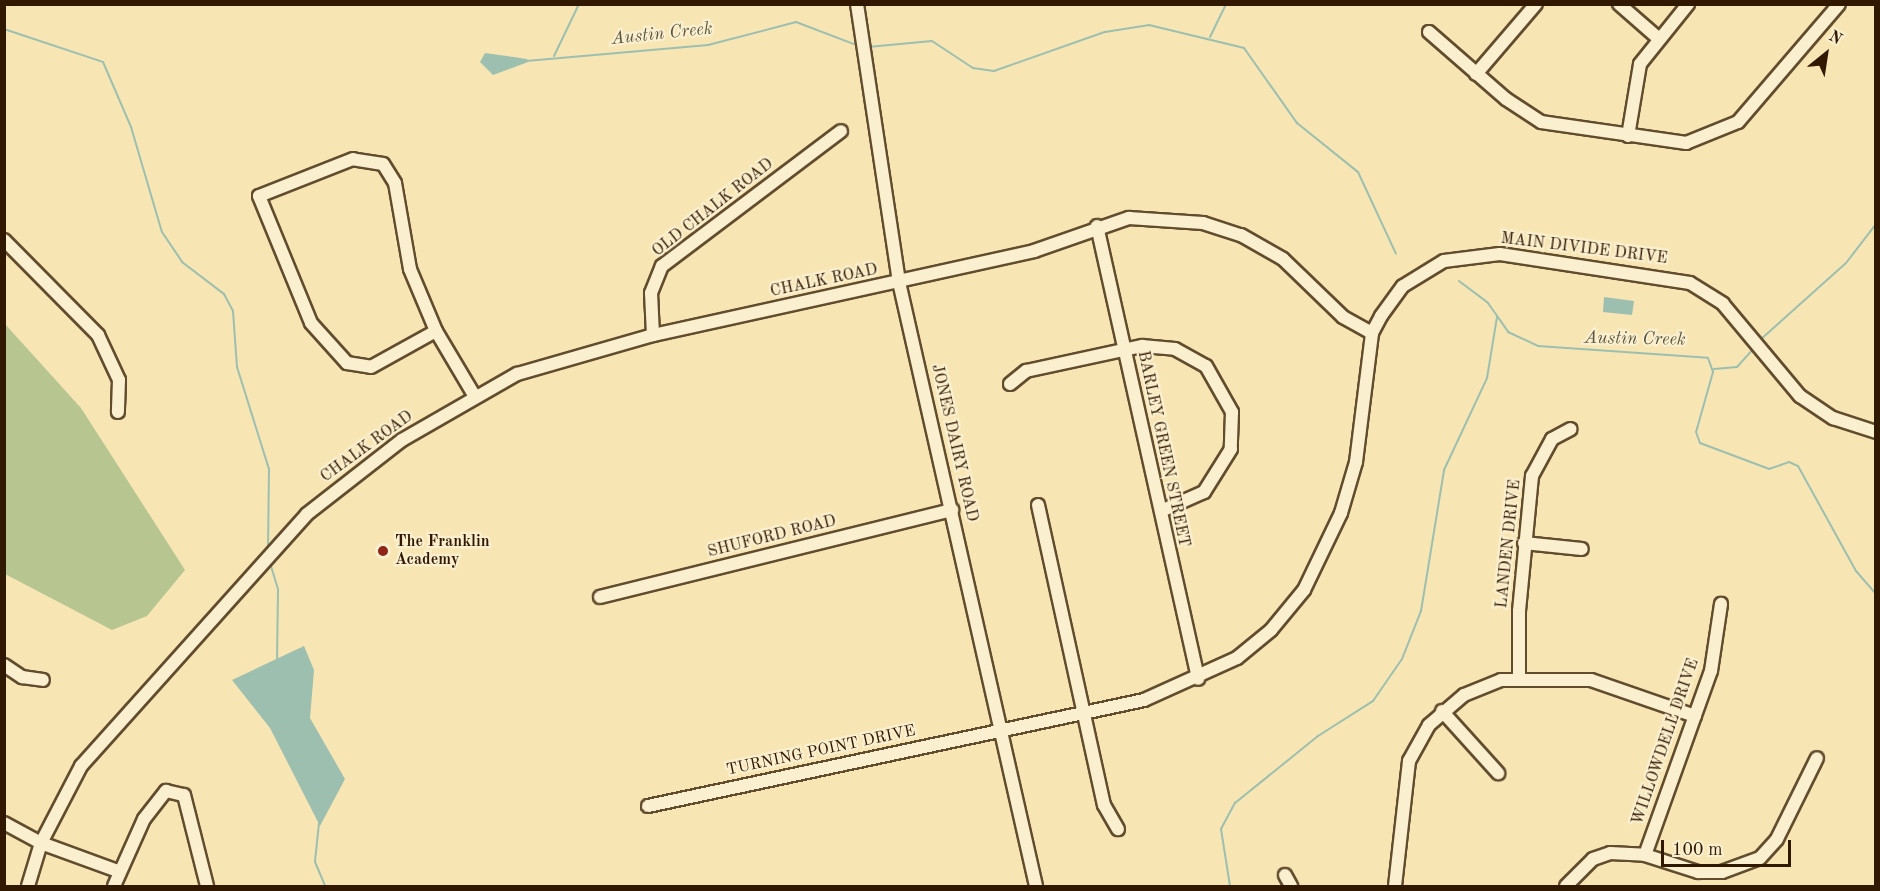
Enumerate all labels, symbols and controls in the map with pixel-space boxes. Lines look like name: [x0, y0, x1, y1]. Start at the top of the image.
water label: Austin Creek: [610, 18, 714, 50]
north arrow: [1796, 24, 1856, 84]
text: N: [1826, 28, 1844, 48]
street label: OLD CHALK ROAD: [649, 155, 777, 261]
street label: MAIN DIVIDE DRIVE: [1500, 229, 1668, 269]
street label: CHALK ROAD: [769, 260, 879, 302]
water label: Austin Creek: [1584, 327, 1686, 351]
street label: BARLEY GREEN STREET: [1133, 349, 1193, 549]
street label: JONES DAIRY ROAD: [927, 362, 981, 524]
street label: CHALK ROAD: [317, 407, 417, 487]
street label: LANDEN DRIVE: [1493, 479, 1525, 609]
street label: SHUFORD ROAD: [706, 512, 838, 562]
place label: The Franklin Academy: [395, 532, 490, 570]
marker: The Franklin Academy: [376, 544, 390, 558]
street label: WILLOWDELL DRIVE: [1628, 656, 1704, 828]
street label: TURNING POINT DRIVE: [725, 722, 917, 780]
scale bar: [1664, 828, 1794, 866]
text: 100 m: [1672, 841, 1723, 859]

